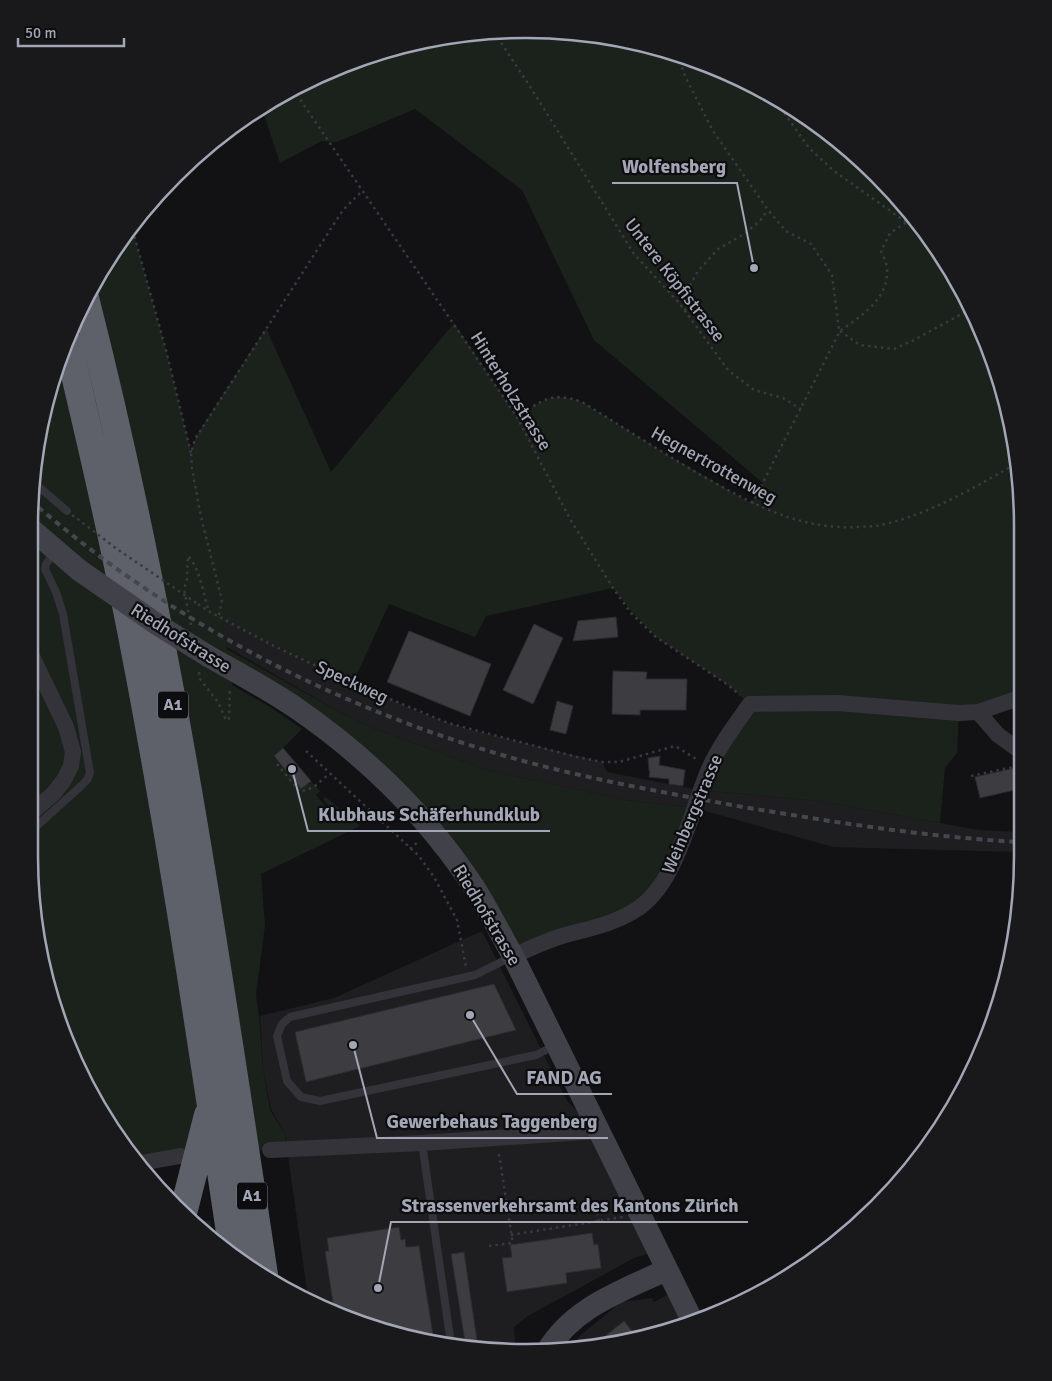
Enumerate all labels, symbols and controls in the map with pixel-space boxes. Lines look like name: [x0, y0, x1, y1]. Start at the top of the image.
scale bar: [18, 15, 124, 47]
text: 50 m: [25, 24, 56, 42]
callout: Wolfensberg: [612, 149, 737, 183]
text: Wolfensberg: [622, 155, 726, 179]
street label: Untere Köpfistrasse: [620, 214, 730, 346]
street label: Hinterholzstrasse: [466, 328, 556, 454]
street label: Hegnertrottenweg: [647, 421, 781, 509]
street label: Riedhofstrasse: [127, 598, 235, 678]
street label: Speckweg: [312, 656, 392, 708]
road number: A1: [158, 692, 188, 718]
street label: Weinbergstrasse: [657, 751, 727, 877]
callout: Klubhaus Schäferhundklub: [308, 797, 550, 831]
text: Klubhaus Schäferhundklub: [318, 803, 540, 827]
street label: Riedhofstrasse: [448, 861, 526, 969]
callout: FAND AG: [517, 1060, 612, 1094]
text: FAND AG: [526, 1066, 602, 1090]
callout: Gewerbehaus Taggenberg: [377, 1104, 608, 1138]
text: Gewerbehaus Taggenberg: [387, 1110, 597, 1134]
road number: A1: [237, 1182, 267, 1210]
callout: Strassenverkehrsamt des Kantons Zürich: [391, 1188, 748, 1222]
text: Strassenverkehrsamt des Kantons Zürich: [401, 1194, 739, 1218]

